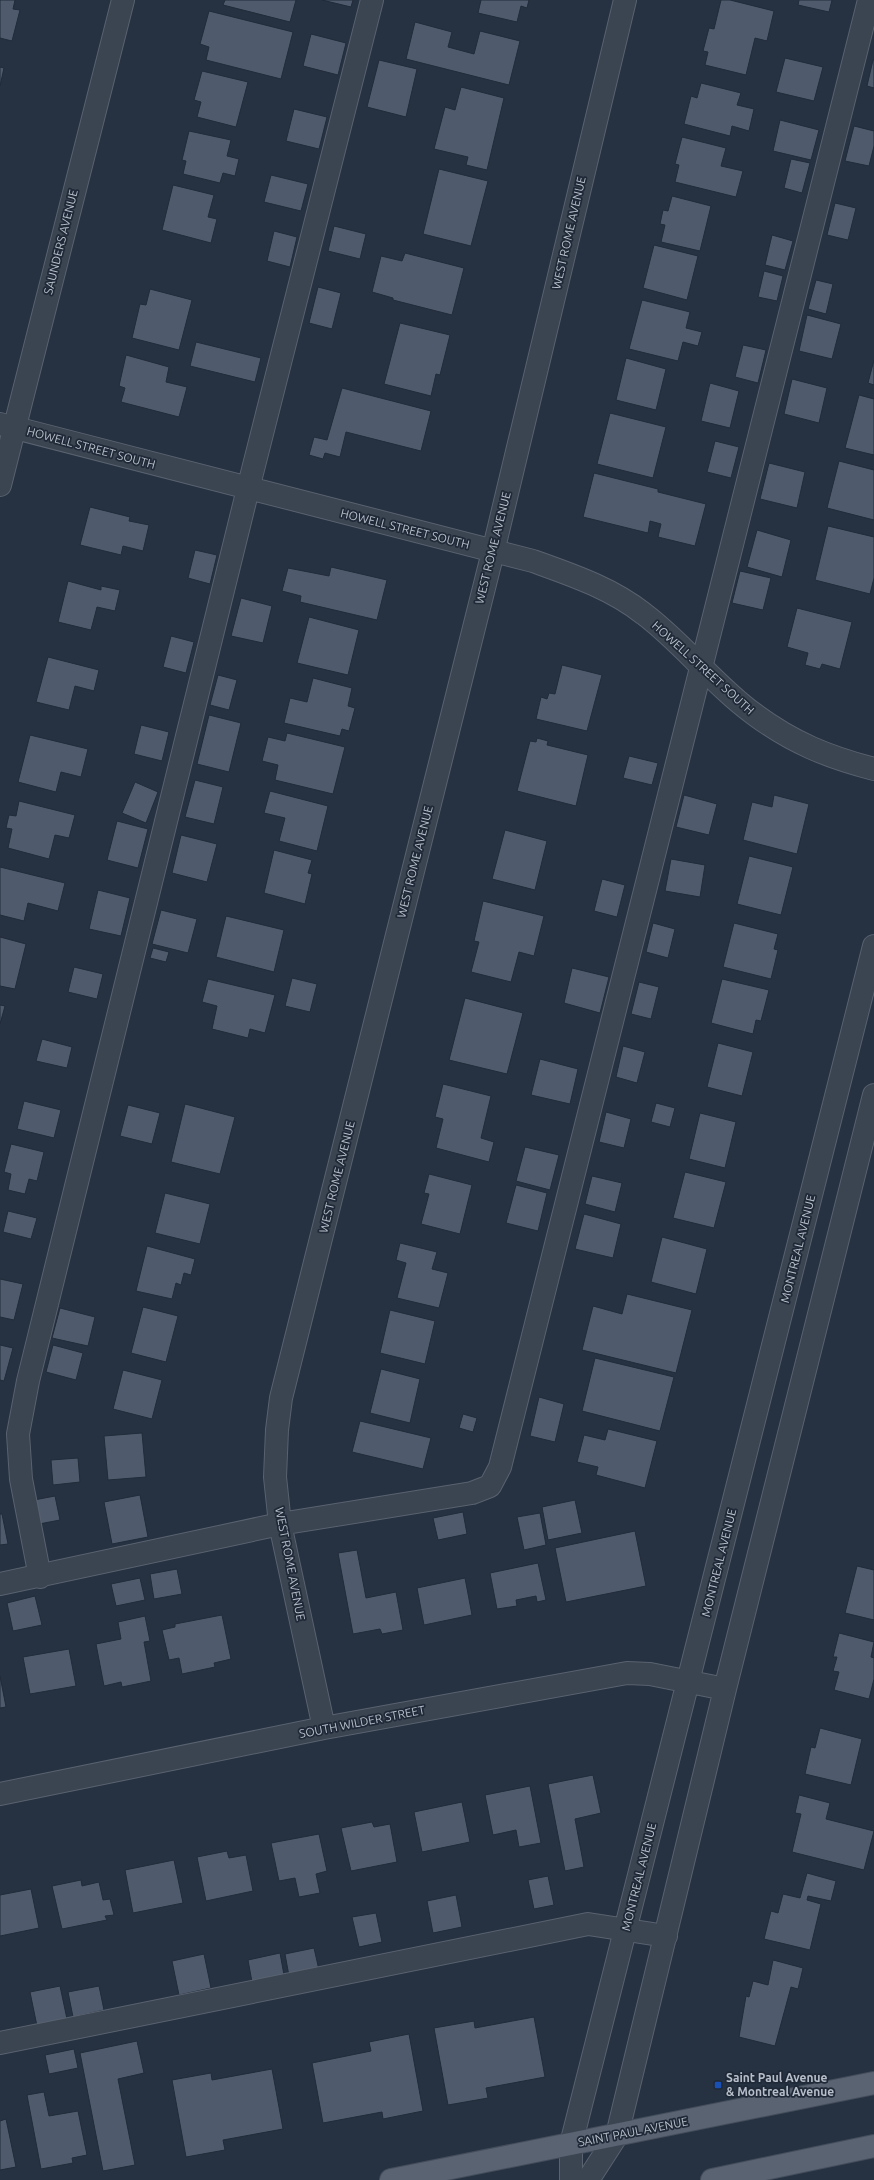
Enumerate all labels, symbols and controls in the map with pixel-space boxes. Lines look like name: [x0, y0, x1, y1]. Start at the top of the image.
street label: WEST ROME AVENUE: [549, 175, 588, 290]
street label: SAUNDERS AVENUE: [41, 188, 80, 296]
street label: HOWELL STREET SOUTH: [25, 424, 157, 471]
street label: WEST ROME AVENUE: [472, 490, 513, 605]
street label: HOWELL STREET SOUTH: [339, 506, 471, 551]
street label: HOWELL STREET SOUTH: [650, 618, 757, 717]
street label: WEST ROME AVENUE: [394, 804, 435, 919]
street label: WEST ROME AVENUE: [316, 1119, 357, 1234]
street label: MONTREAL AVENUE: [778, 1193, 817, 1304]
street label: WEST ROME AVENUE: [273, 1506, 308, 1622]
street label: MONTREAL AVENUE: [699, 1507, 738, 1618]
street label: SOUTH WILDER STREET: [298, 1703, 426, 1740]
street label: MONTREAL AVENUE: [619, 1821, 658, 1932]
place label: Saint Paul Avenue & Montreal Avenue: [726, 2071, 834, 2098]
marker: Saint Paul Avenue & Montreal Avenue: [713, 2080, 723, 2090]
street label: SAINT PAUL AVENUE: [577, 2114, 689, 2149]

